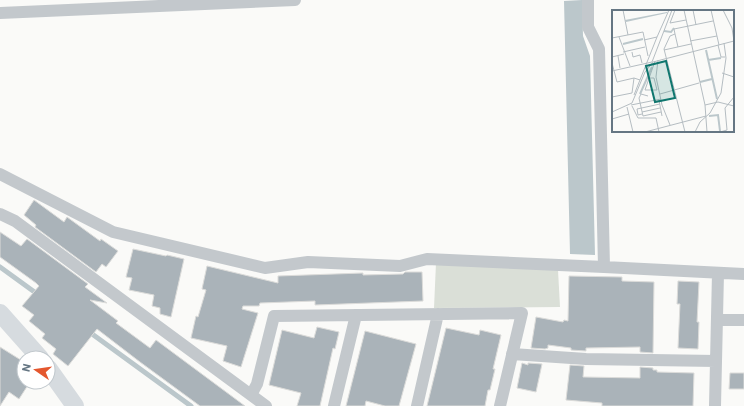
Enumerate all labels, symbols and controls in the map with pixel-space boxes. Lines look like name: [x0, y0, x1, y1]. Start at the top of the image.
inset map: [612, 10, 734, 132]
north arrow: [16, 350, 56, 390]
text: N: [19, 362, 34, 373]

